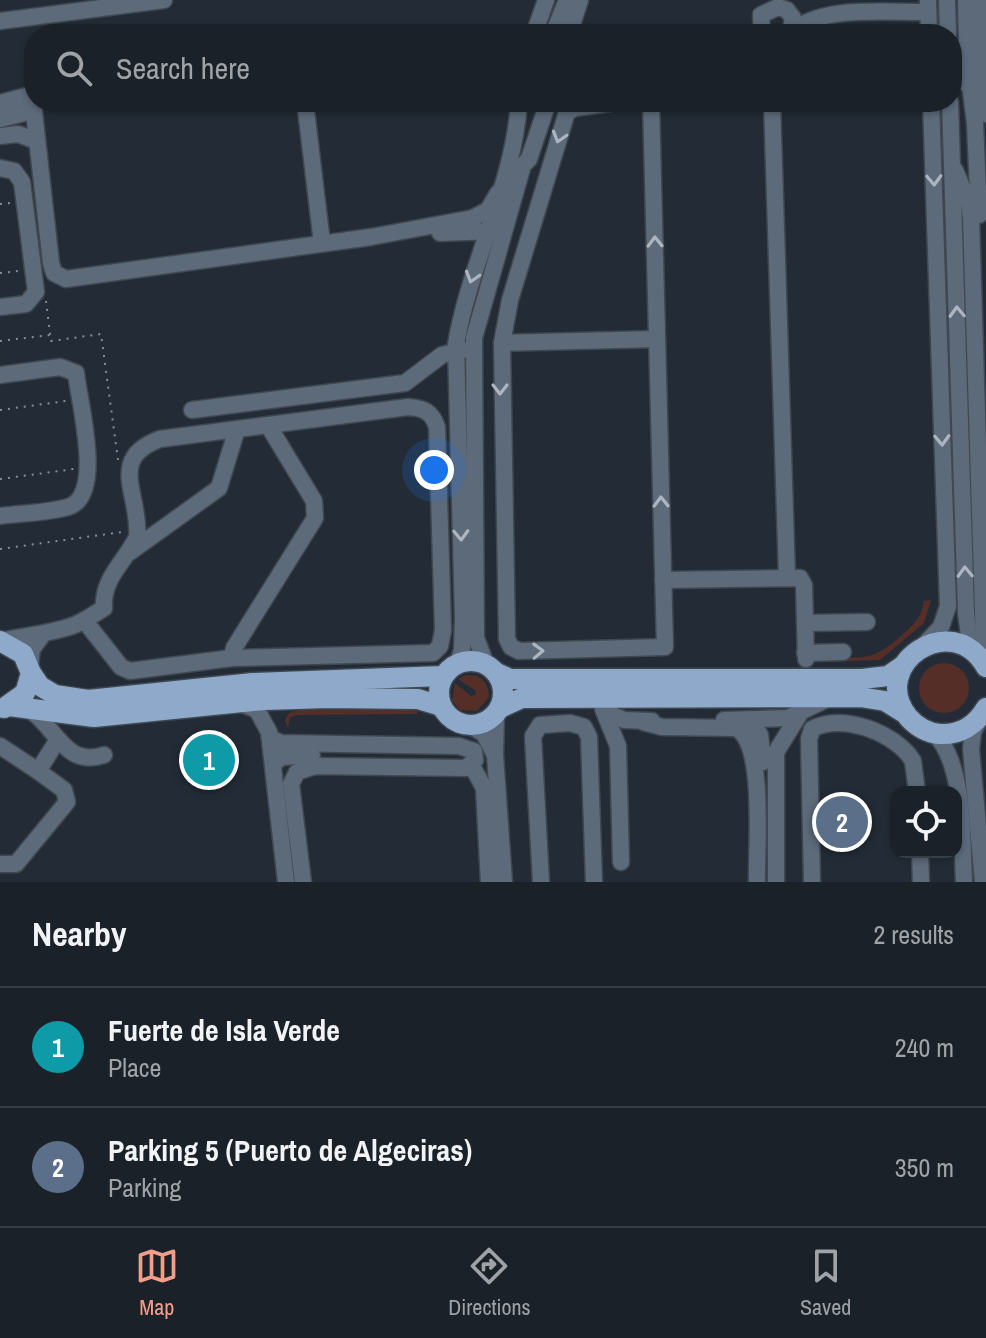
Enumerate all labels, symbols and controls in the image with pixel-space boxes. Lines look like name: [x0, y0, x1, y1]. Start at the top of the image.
search box: [24, 24, 962, 112]
icon: search: [52, 46, 96, 90]
text: Search here: [116, 48, 250, 88]
one-way arrow: [552, 129, 568, 143]
one-way arrow: [925, 174, 942, 187]
one-way arrow: [646, 235, 663, 248]
one-way arrow: [465, 269, 481, 283]
one-way arrow: [948, 305, 965, 318]
one-way arrow: [491, 383, 509, 396]
one-way arrow: [934, 434, 951, 447]
your location: [414, 450, 454, 490]
one-way arrow: [653, 495, 670, 508]
one-way arrow: [452, 529, 469, 542]
one-way arrow: [956, 565, 974, 578]
one-way arrow: [532, 642, 545, 659]
pin: 1: [183, 730, 235, 790]
map controls: [890, 786, 962, 858]
button: locate: [890, 786, 962, 858]
pin: 2: [816, 792, 868, 852]
text: Nearby: [32, 911, 127, 957]
text: 2 results: [873, 917, 954, 952]
text: Fuerte de Isla Verde: [108, 1010, 340, 1050]
text: 1: [52, 1030, 64, 1065]
text: 240 m: [895, 1030, 954, 1065]
text: Place: [108, 1050, 161, 1085]
text: Parking 5 (Puerto de Algeciras): [108, 1130, 472, 1170]
text: 2: [52, 1150, 64, 1185]
text: 350 m: [895, 1150, 954, 1185]
text: Parking: [108, 1170, 181, 1205]
tab: Map: [135, 1244, 179, 1322]
tab: Directions: [448, 1244, 531, 1322]
tab: Saved: [800, 1244, 851, 1322]

